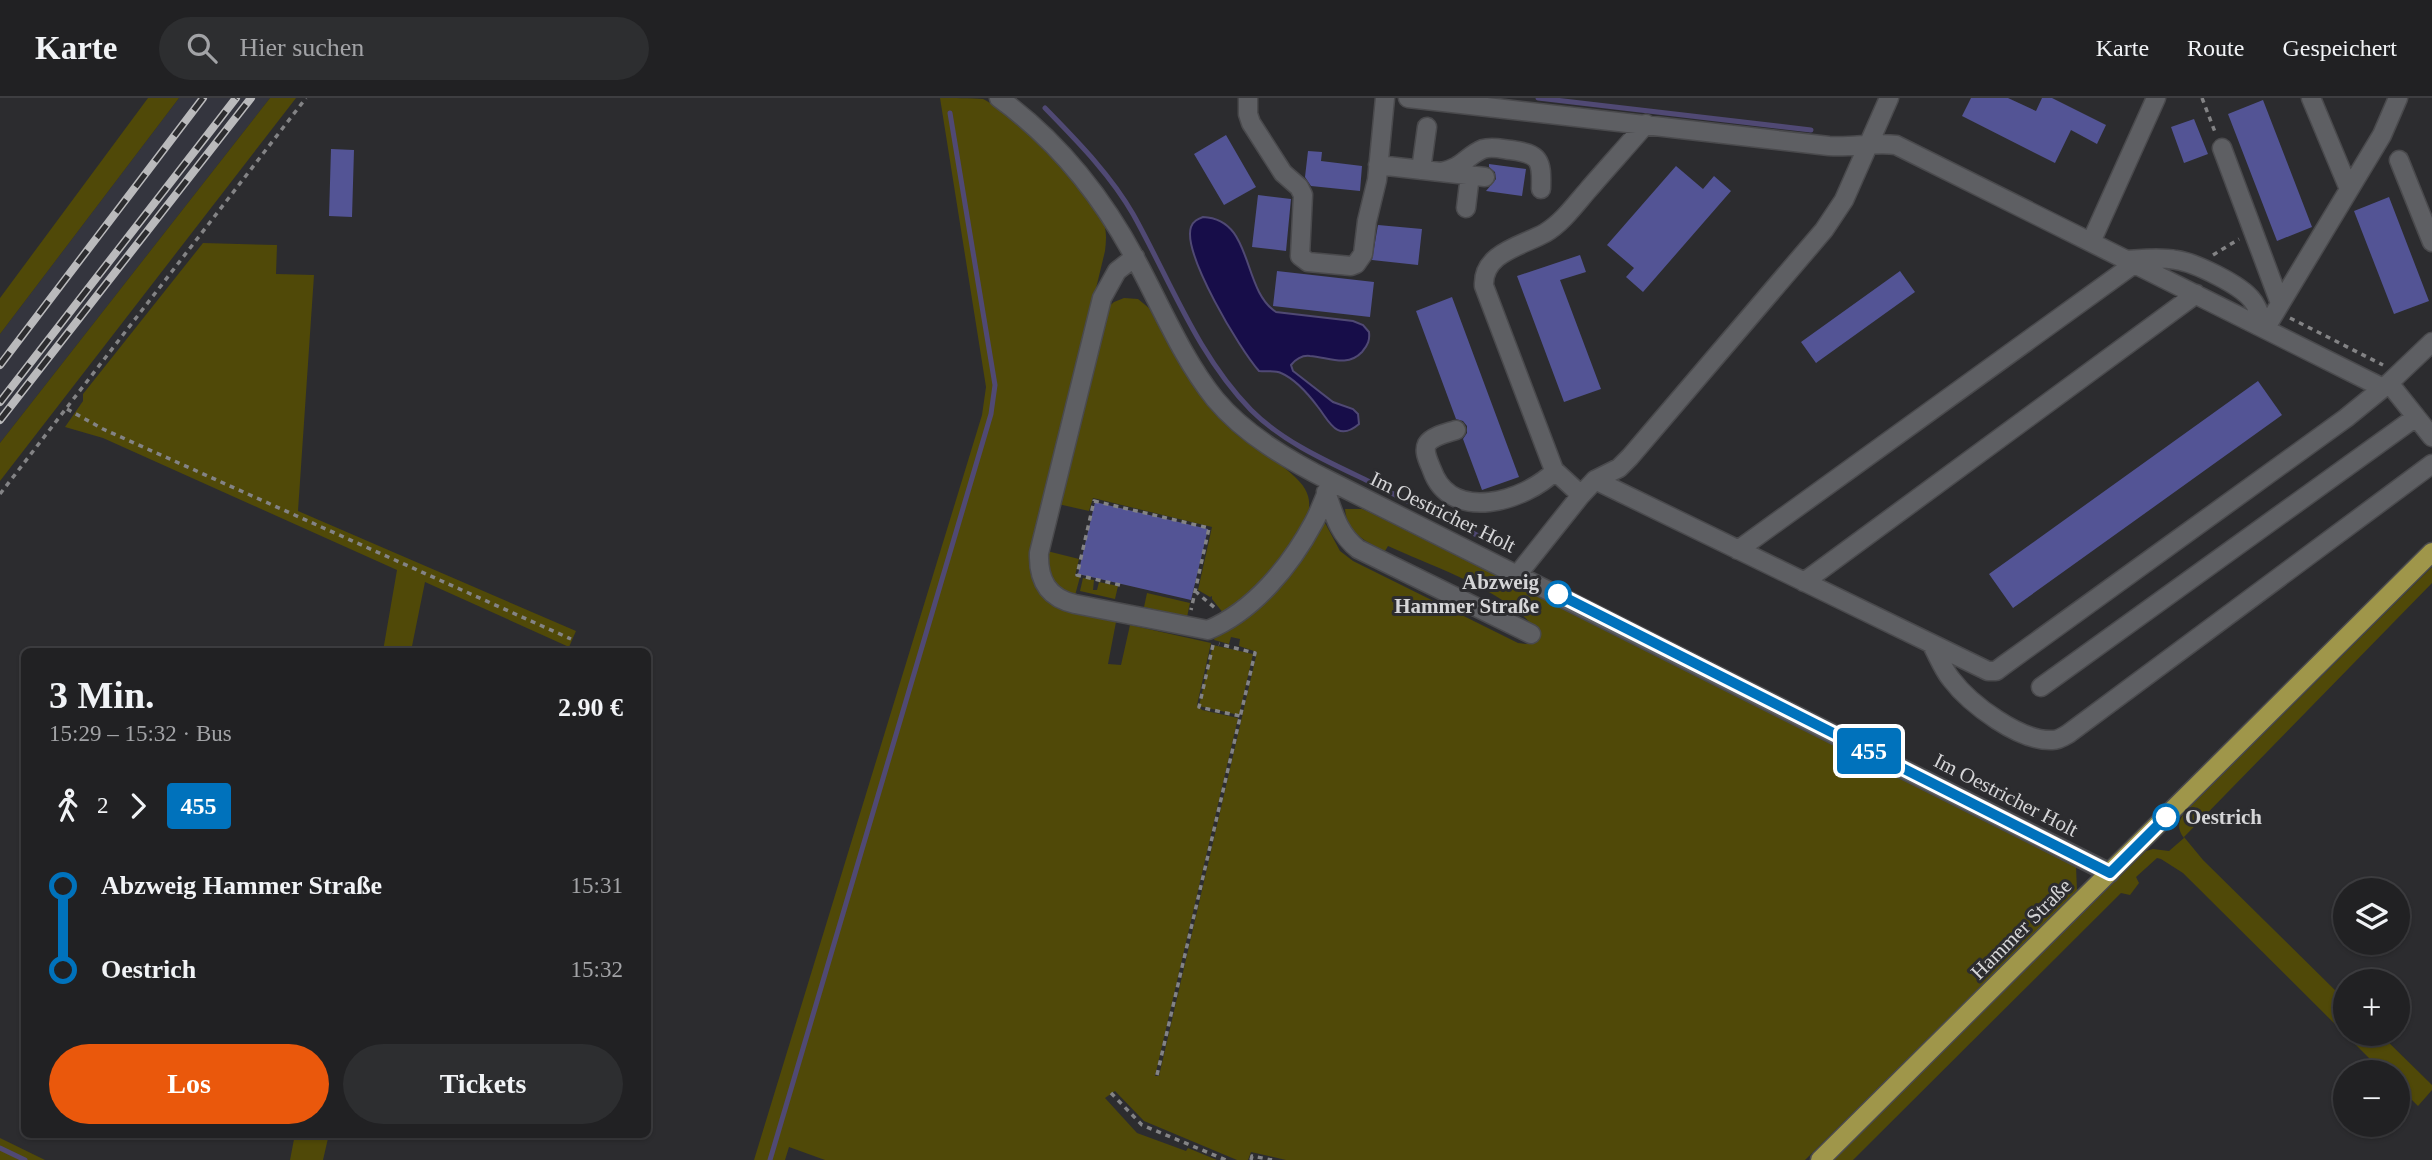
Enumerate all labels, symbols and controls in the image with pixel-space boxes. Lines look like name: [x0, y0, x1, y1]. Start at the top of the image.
search box: [159, 17, 649, 80]
icon: search: [183, 29, 221, 67]
text: Karte: [35, 30, 117, 66]
text: Hier suchen: [239, 33, 364, 62]
text: Karte: [2096, 35, 2149, 61]
text: Route: [2187, 35, 2244, 61]
text: Gespeichert: [2282, 35, 2397, 61]
street label: Im Oestricher Holt: [1366, 466, 1520, 558]
place label: Abzweig Hammer Straße: [1394, 570, 1539, 618]
marker: Abzweig Hammer Straße: [1545, 581, 1571, 607]
text: 3 Min.: [49, 674, 155, 716]
text: 2.90 €: [558, 693, 623, 722]
text: 15:29 – 15:32 · Bus: [49, 721, 232, 746]
line badge: 455: [1829, 728, 1909, 774]
text: 455: [1851, 738, 1887, 764]
street label: Im Oestricher Holt: [1930, 748, 2082, 842]
icon: walk: [49, 787, 87, 825]
icon: forward: [119, 787, 157, 825]
text: 2: [97, 793, 109, 818]
text: 455: [181, 793, 217, 819]
marker: Oestrich: [2153, 804, 2179, 830]
place label: Oestrich: [2185, 805, 2262, 829]
text: Abzweig Hammer Straße: [101, 871, 382, 900]
text: 15:31: [571, 873, 623, 898]
street label: Hammer Straße: [1966, 874, 2076, 984]
map controls: [2333, 878, 2410, 1137]
button: layers: [2333, 878, 2410, 955]
text: Oestrich: [101, 955, 196, 984]
text: 15:32: [571, 957, 623, 982]
button: +: [2333, 969, 2410, 1046]
button: Los: [49, 1044, 329, 1124]
button: Tickets: [343, 1044, 623, 1124]
button: −: [2333, 1060, 2410, 1137]

